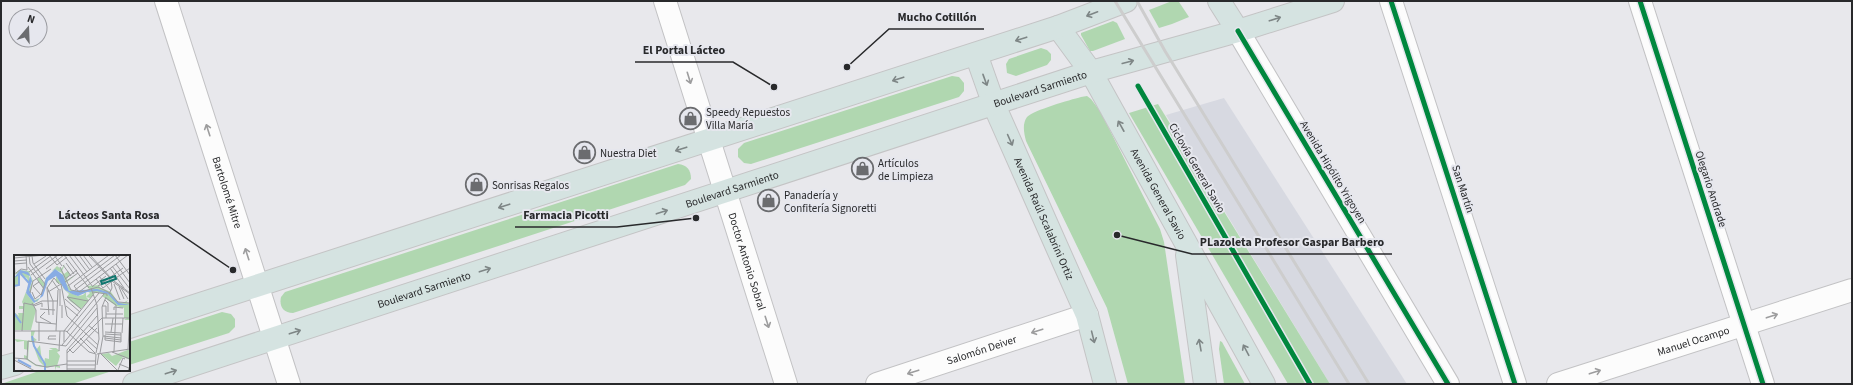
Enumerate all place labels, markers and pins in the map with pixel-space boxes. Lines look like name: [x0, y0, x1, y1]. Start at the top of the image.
callout: Mucho Cotillón: [889, 5, 984, 29]
callout: El Portal Lácteo: [635, 38, 733, 62]
shop icon: Speedy Repuestos Villa María: [678, 105, 704, 131]
place label: Speedy Repuestos Villa María: [706, 105, 790, 133]
shop icon: Nuestra Diet: [571, 140, 597, 166]
place label: Nuestra Diet: [600, 146, 657, 161]
shop icon: Artículos de Limpieza: [849, 156, 875, 182]
place label: Artículos de Limpieza: [878, 156, 933, 184]
shop icon: Sonrisas Regalos: [464, 172, 490, 198]
place label: Sonrisas Regalos: [492, 178, 569, 193]
shop icon: Panadería y Confitería Signoretti: [755, 188, 781, 214]
place label: Panadería y Confitería Signoretti: [784, 188, 877, 216]
callout: Lácteos Santa Rosa: [50, 202, 168, 226]
callout: Farmacia Picotti: [515, 203, 617, 227]
callout: PLazoleta Profesor Gaspar Barbero: [1192, 230, 1392, 254]

